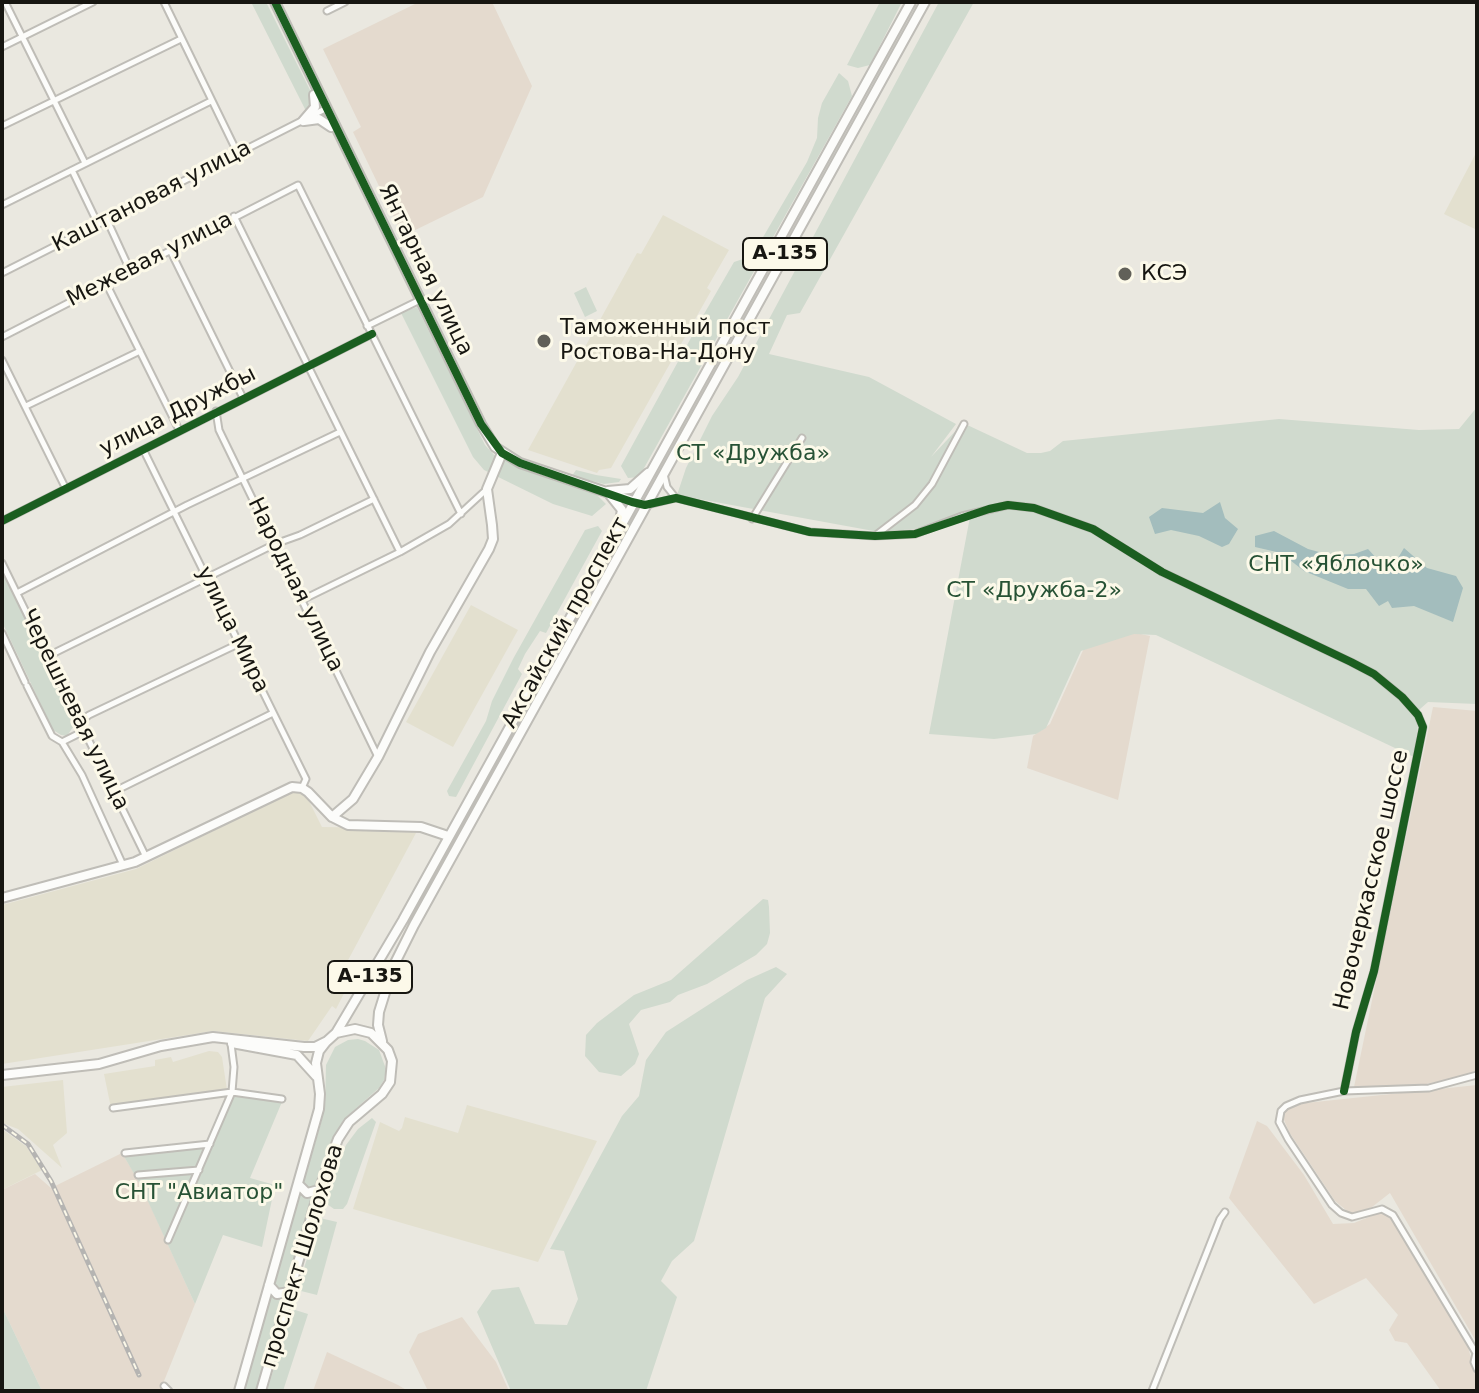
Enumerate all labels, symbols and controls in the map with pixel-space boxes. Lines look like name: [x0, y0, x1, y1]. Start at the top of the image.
street label: Каштановая улица: [48, 135, 256, 259]
street label: Янтарная улица: [372, 180, 478, 360]
street label: Межевая улица: [63, 207, 237, 313]
road number: А-135: [743, 238, 827, 270]
place label: КСЭ: [1141, 261, 1187, 287]
marker: КСЭ: [1116, 265, 1134, 283]
place label: Таможенный пост Ростова-На-Дону: [560, 315, 771, 366]
marker: Таможенный пост Ростова-На-Дону: [535, 332, 553, 350]
street label: улица Дружбы: [95, 361, 261, 463]
park label: СТ «Дружба»: [676, 441, 830, 467]
street label: Народная улица: [241, 494, 349, 676]
street label: Аксайский проспект: [497, 513, 635, 733]
park label: СНТ «Яблочко»: [1248, 552, 1424, 578]
street label: улица Мира: [190, 562, 274, 698]
park label: СТ «Дружба-2»: [946, 578, 1122, 604]
street label: Черешневая улица: [14, 605, 134, 815]
street label: Новочеркасское шоссе: [1329, 747, 1415, 1013]
road number: А-135: [328, 961, 412, 993]
street label: проспект Шолохова: [256, 1141, 350, 1371]
park label: СНТ "Авиатор": [115, 1180, 283, 1206]

